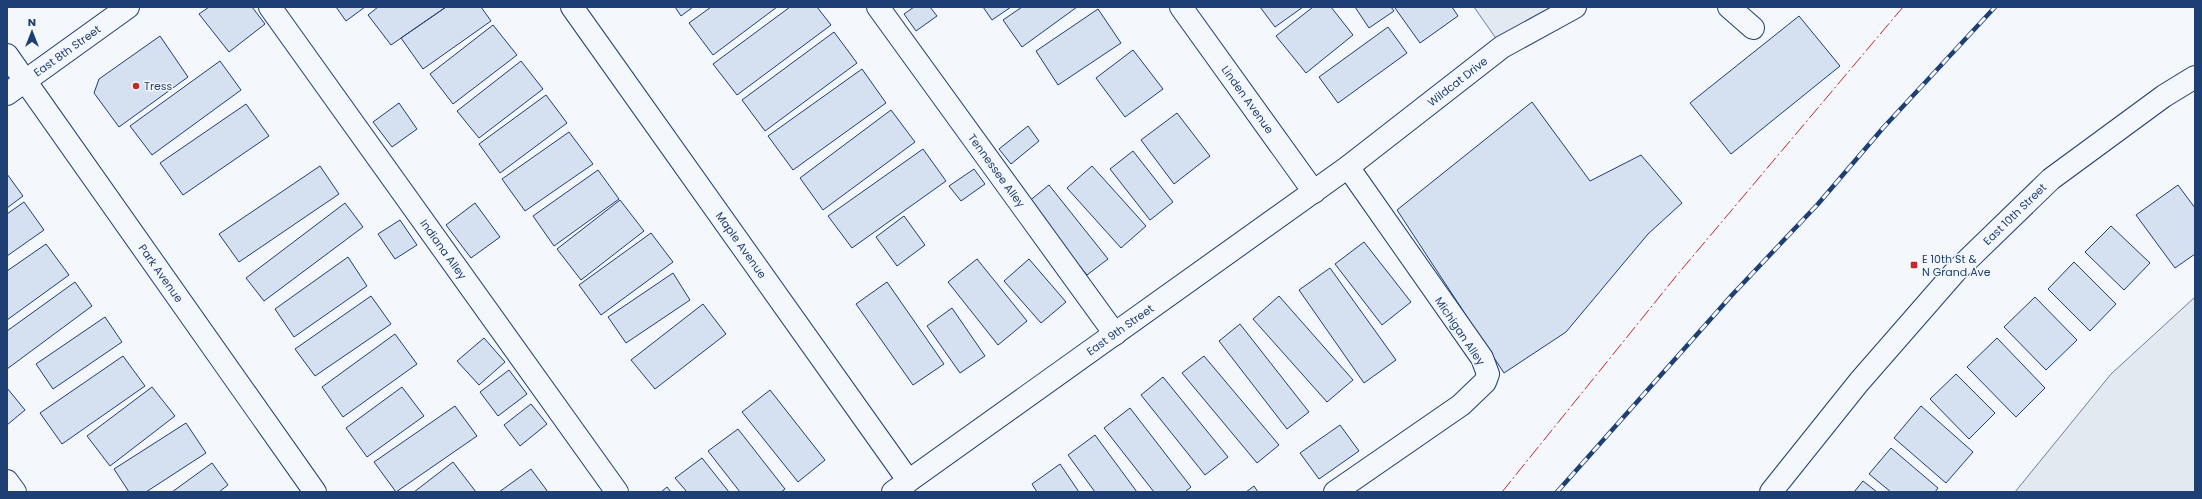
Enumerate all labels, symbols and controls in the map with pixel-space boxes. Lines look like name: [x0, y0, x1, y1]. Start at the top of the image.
north arrow: [12, 12, 52, 52]
text: N: [28, 14, 36, 30]
street label: East 8th Street: [30, 21, 104, 80]
street label: Wildcat Drive: [1424, 53, 1491, 110]
street label: Linden Avenue: [1218, 62, 1278, 137]
place label: Tress: [144, 78, 173, 94]
marker: Tress: [131, 81, 141, 91]
street label: Tennessee Alley: [964, 130, 1029, 211]
street label: East 10th Street: [1980, 180, 2050, 249]
street label: Maple Avenue: [712, 209, 770, 282]
street label: Indiana Alley: [416, 216, 471, 283]
street label: Park Avenue: [135, 241, 187, 306]
place label: E 10th St & N Grand Ave: [1922, 251, 1991, 280]
marker: E 10th St & N Grand Ave: [1909, 260, 1919, 270]
street label: Michigan Alley: [1431, 294, 1489, 369]
street label: East 9th Street: [1083, 300, 1157, 359]

